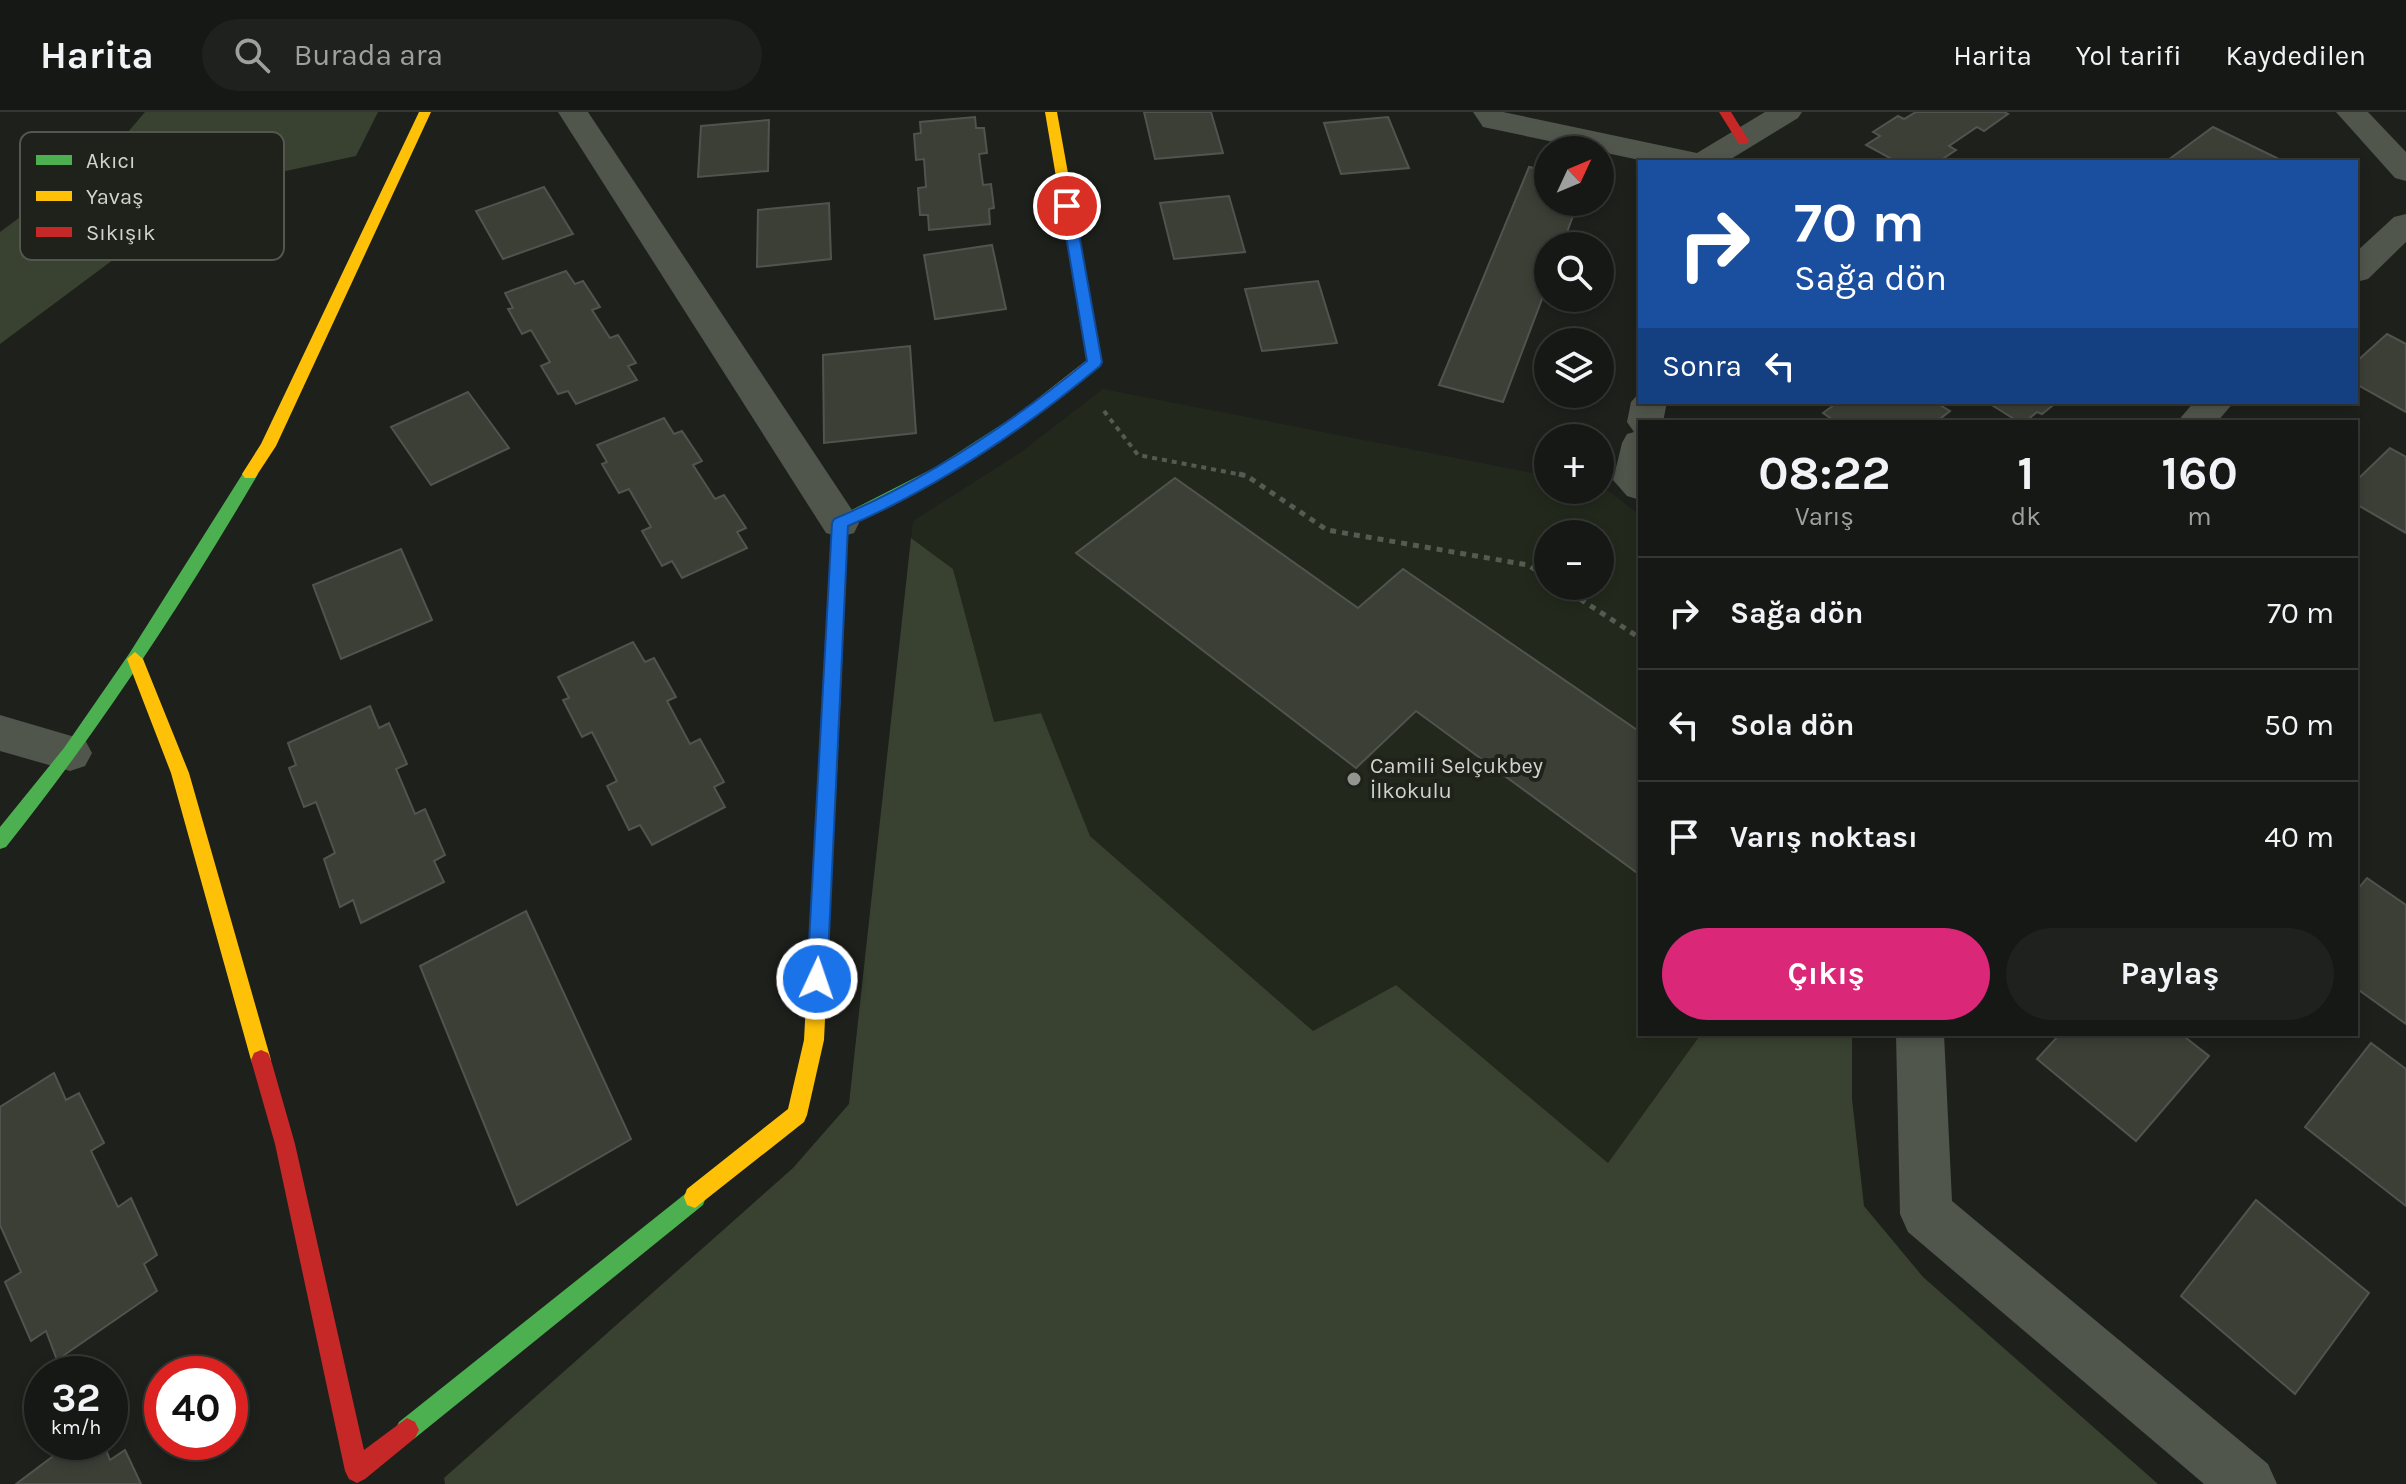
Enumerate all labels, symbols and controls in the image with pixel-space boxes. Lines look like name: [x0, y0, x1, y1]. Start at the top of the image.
search box: [202, 19, 762, 91]
text: Harita: [40, 33, 154, 78]
icon: search: [230, 33, 274, 77]
text: Burada ara: [294, 37, 443, 73]
text: Harita: [1953, 39, 2032, 72]
text: Yol tarifi: [2076, 39, 2182, 72]
text: Kaydedilen: [2226, 39, 2366, 72]
legend: [20, 132, 284, 260]
north arrow: [1534, 136, 1614, 216]
map controls: [1534, 136, 1614, 600]
text: Akıcı: [86, 148, 136, 174]
pin: [1033, 172, 1101, 240]
text: Yavaş: [86, 184, 144, 210]
icon: arrive: [1045, 184, 1089, 228]
text: 70 m: [1794, 190, 1925, 255]
icon: right: [1662, 192, 1766, 296]
text: Sıkışık: [86, 220, 155, 246]
button: search: [1534, 232, 1614, 312]
text: Sağa dön: [1794, 257, 1947, 299]
button: layers: [1534, 328, 1614, 408]
icon: left: [1758, 344, 1802, 388]
text: Sonra: [1662, 348, 1742, 384]
button: +: [1534, 424, 1614, 504]
text: 08:22: [1758, 445, 1891, 501]
text: 1: [2017, 445, 2034, 501]
text: 160: [2161, 445, 2238, 501]
text: Varış: [1795, 501, 1854, 532]
text: dk: [2011, 501, 2041, 532]
text: m: [2187, 501, 2212, 532]
button: −: [1534, 520, 1614, 600]
icon: right: [1662, 591, 1706, 635]
text: Sağa dön: [1730, 595, 1863, 631]
text: 70 m: [2267, 595, 2334, 631]
icon: left: [1662, 703, 1706, 747]
text: Sola dön: [1730, 707, 1854, 743]
text: 50 m: [2264, 707, 2334, 743]
place label: Camili Selçukbey İlkokulu: [1370, 753, 1543, 804]
marker: Camili Selçukbey İlkokulu: [1345, 770, 1363, 788]
icon: arrive: [1662, 815, 1706, 859]
text: Varış noktası: [1730, 819, 1918, 855]
text: 40 m: [2264, 819, 2334, 855]
button: Çıkış: [1662, 928, 1990, 1020]
button: Paylaş: [2006, 928, 2334, 1020]
position arrow: [775, 937, 859, 1021]
speed limit sign: 40: [144, 1356, 248, 1460]
text: 32: [51, 1374, 101, 1421]
text: km/h: [51, 1416, 101, 1439]

